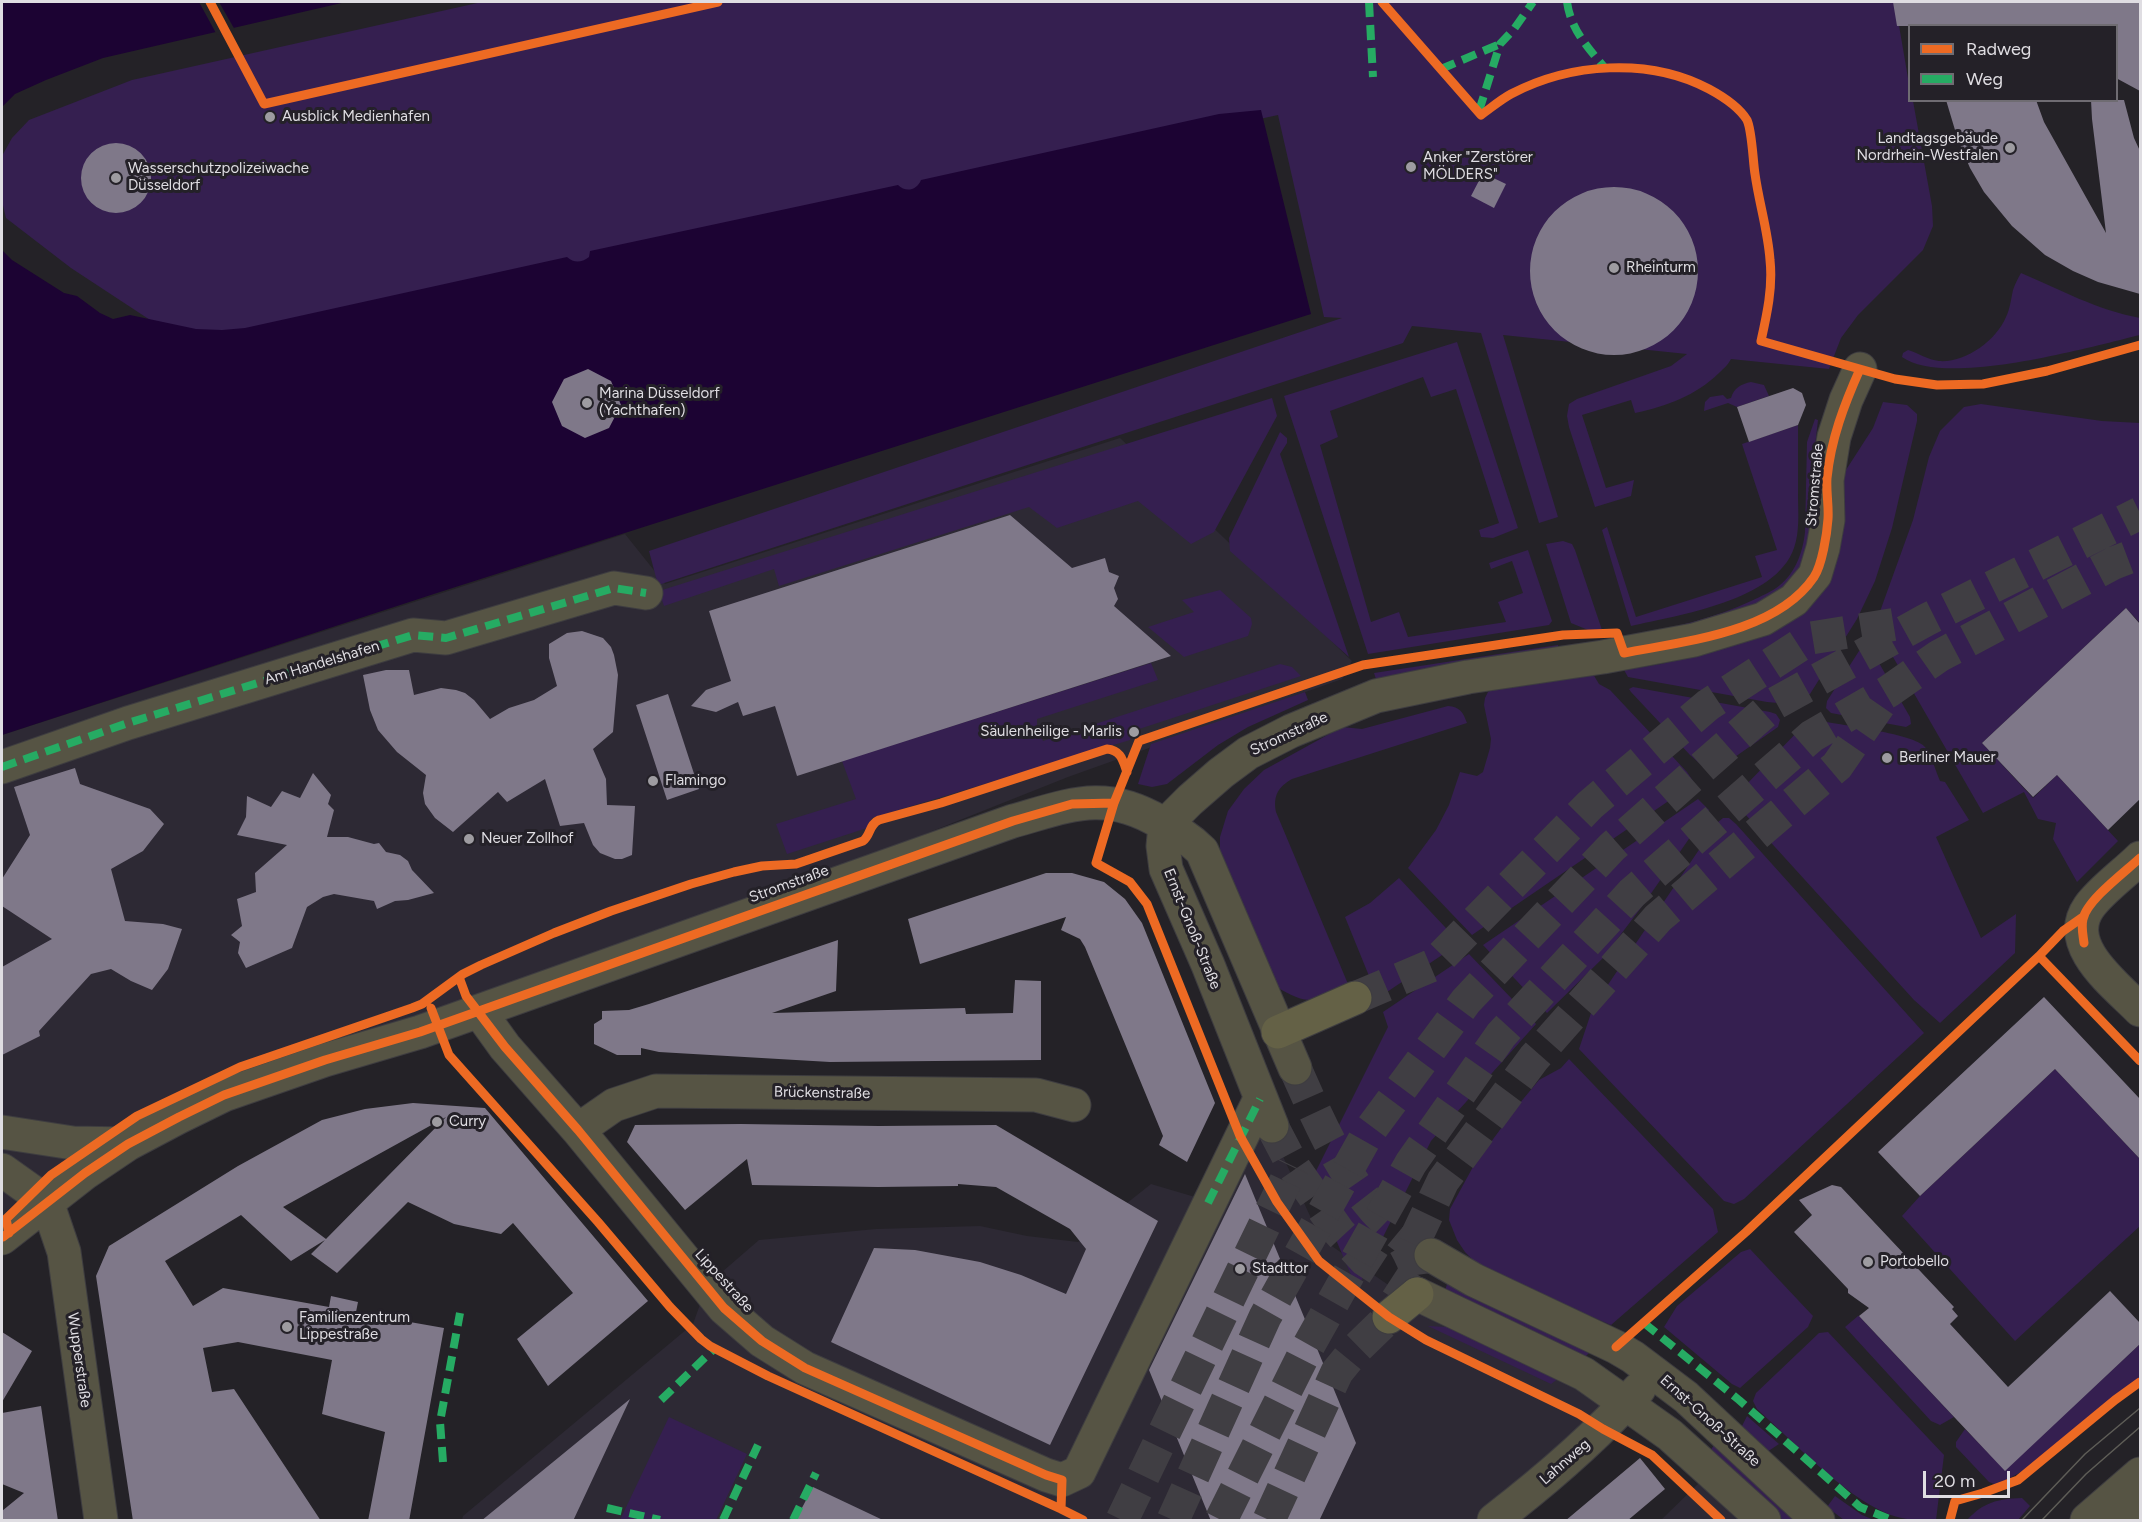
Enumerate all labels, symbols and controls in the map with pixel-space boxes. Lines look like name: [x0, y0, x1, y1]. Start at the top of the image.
legend: [1908, 24, 2118, 102]
text: Radweg: [1966, 38, 2031, 60]
text: Weg: [1966, 68, 2003, 90]
place label: Ausblick Medienhafen: [282, 108, 430, 126]
marker: Ausblick Medienhafen: [263, 110, 277, 124]
place label: Landtagsgebäude Nordrhein-Westfalen: [1856, 130, 1998, 165]
marker: Landtagsgebäude Nordrhein-Westfalen: [2003, 141, 2017, 155]
place label: Anker "Zerstörer MÖLDERS": [1423, 149, 1533, 184]
place label: Wasserschutzpolizeiwache Düsseldorf: [128, 160, 309, 195]
marker: Anker "Zerstörer MÖLDERS": [1404, 160, 1418, 174]
marker: Wasserschutzpolizeiwache Düsseldorf: [109, 171, 123, 185]
place label: Rheinturm: [1626, 259, 1696, 277]
marker: Rheinturm: [1607, 261, 1621, 275]
place label: Marina Düsseldorf (Yachthafen): [599, 385, 720, 420]
marker: Marina Düsseldorf (Yachthafen): [580, 396, 594, 410]
street label: Stromstraße: [1802, 443, 1828, 527]
street label: Am Handelshafen: [262, 637, 382, 689]
street label: Stromstraße: [1247, 708, 1331, 760]
place label: Säulenheilige - Marlis: [980, 723, 1122, 741]
marker: Säulenheilige - Marlis: [1127, 725, 1141, 739]
place label: Berliner Mauer: [1899, 749, 1996, 767]
marker: Berliner Mauer: [1880, 751, 1894, 765]
place label: Flamingo: [665, 772, 726, 790]
marker: Flamingo: [646, 774, 660, 788]
place label: Neuer Zollhof: [481, 830, 574, 848]
marker: Neuer Zollhof: [462, 832, 476, 846]
street label: Stromstraße: [747, 861, 831, 907]
street label: Ernst-Gnoß-Straße: [1160, 866, 1224, 992]
street label: Brückenstraße: [774, 1083, 870, 1103]
place label: Curry: [449, 1113, 486, 1131]
marker: Curry: [430, 1115, 444, 1129]
street label: Lippestraße: [691, 1246, 757, 1316]
place label: Portobello: [1880, 1253, 1949, 1271]
marker: Portobello: [1861, 1255, 1875, 1269]
place label: Stadttor: [1252, 1260, 1308, 1278]
marker: Stadttor: [1233, 1262, 1247, 1276]
place label: Familienzentrum Lippestraße: [299, 1309, 410, 1344]
street label: Wupperstraße: [63, 1311, 95, 1409]
marker: Familienzentrum Lippestraße: [280, 1320, 294, 1334]
street label: Ernst-Gnoß-Straße: [1656, 1371, 1764, 1471]
street label: Lahnweg: [1536, 1435, 1594, 1489]
scale bar: [1926, 1459, 2013, 1497]
text: 20 m: [1934, 1470, 1975, 1492]

